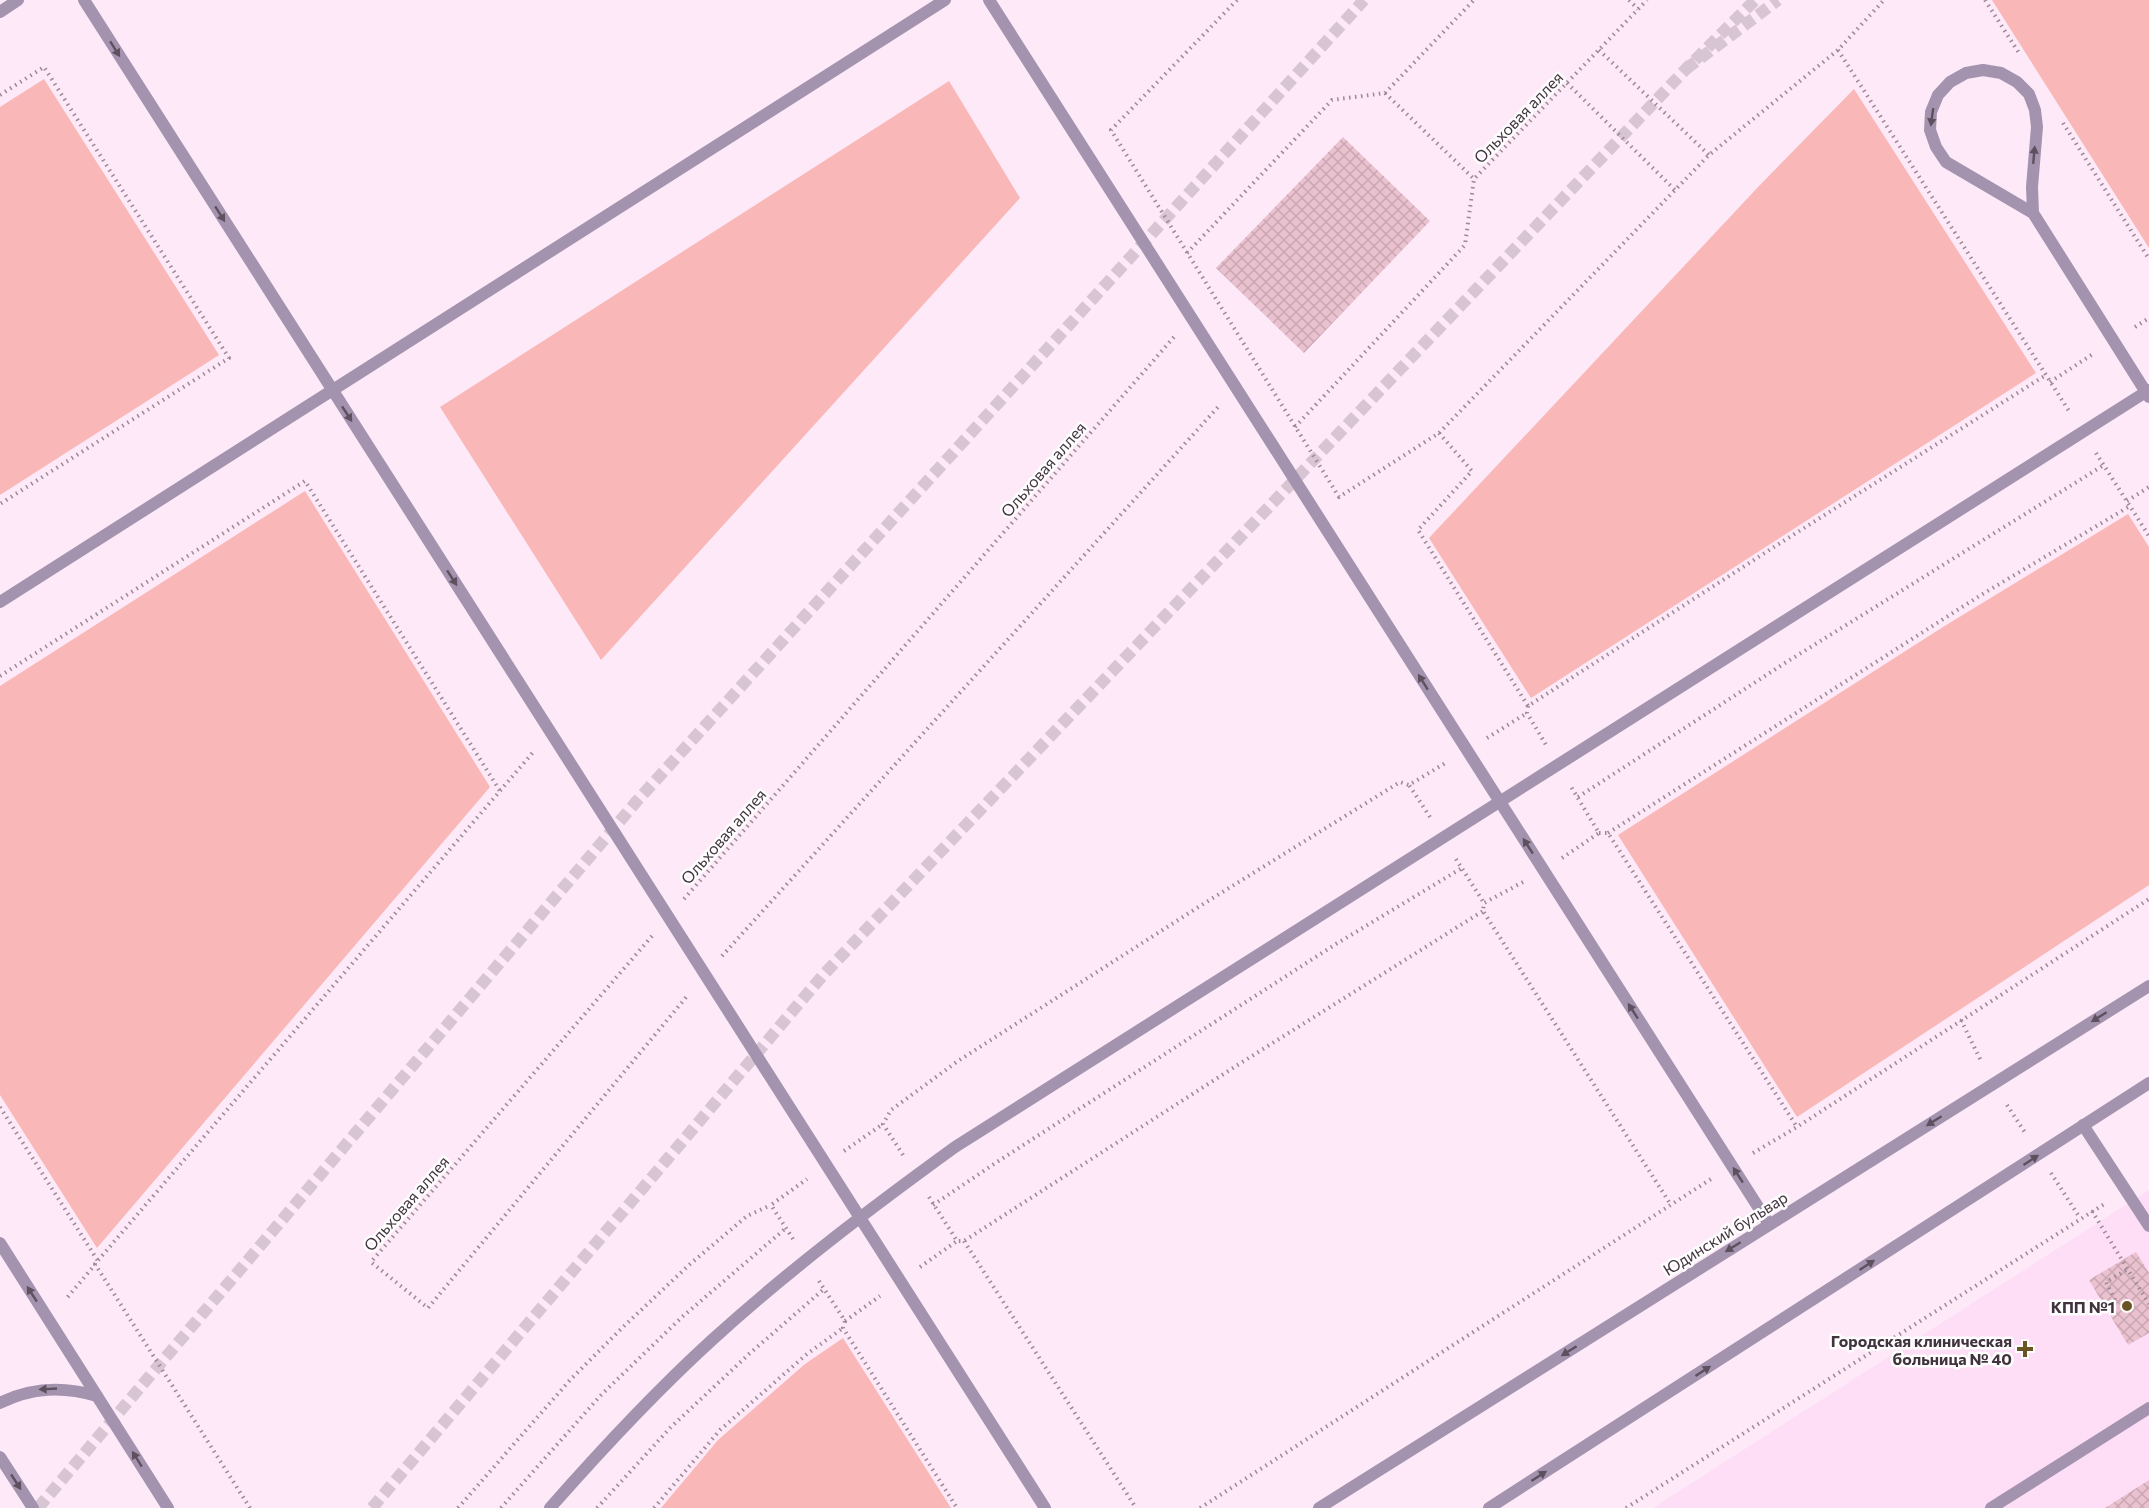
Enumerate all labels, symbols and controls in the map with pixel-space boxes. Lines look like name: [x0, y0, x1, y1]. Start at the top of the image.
one-way arrow: [110, 41, 121, 57]
street label: Ольховая аллея: [1470, 67, 1566, 167]
one-way arrow: [1927, 107, 1936, 126]
one-way arrow: [2029, 145, 2039, 164]
one-way arrow: [214, 206, 225, 222]
one-way arrow: [342, 406, 353, 422]
street label: Ольховая аллея: [997, 418, 1089, 520]
one-way arrow: [446, 570, 457, 586]
one-way arrow: [1418, 674, 1429, 690]
street label: Ольховая аллея: [677, 785, 769, 887]
one-way arrow: [1522, 839, 1534, 855]
one-way arrow: [1628, 1003, 1639, 1019]
one-way arrow: [2091, 1012, 2108, 1023]
one-way arrow: [1926, 1116, 1942, 1127]
street label: Ольховая аллея: [360, 1152, 452, 1254]
one-way arrow: [2022, 1154, 2039, 1165]
one-way arrow: [1733, 1167, 1744, 1183]
street label: Юдинский бульвар: [1659, 1187, 1791, 1279]
one-way arrow: [1726, 1241, 1742, 1253]
one-way arrow: [1858, 1260, 1875, 1271]
one-way arrow: [27, 1286, 38, 1302]
place label: КПП №1: [2051, 1297, 2115, 1316]
marker: КПП №1: [2120, 1299, 2134, 1313]
place label: Городская клиническая больница № 40: [1831, 1331, 2012, 1368]
marker: Городская клиническая больница № 40: [2016, 1340, 2034, 1358]
one-way arrow: [1561, 1345, 1577, 1357]
one-way arrow: [1694, 1365, 1710, 1377]
one-way arrow: [38, 1385, 57, 1394]
one-way arrow: [131, 1450, 142, 1467]
one-way arrow: [1530, 1471, 1547, 1482]
one-way arrow: [11, 1474, 22, 1491]

